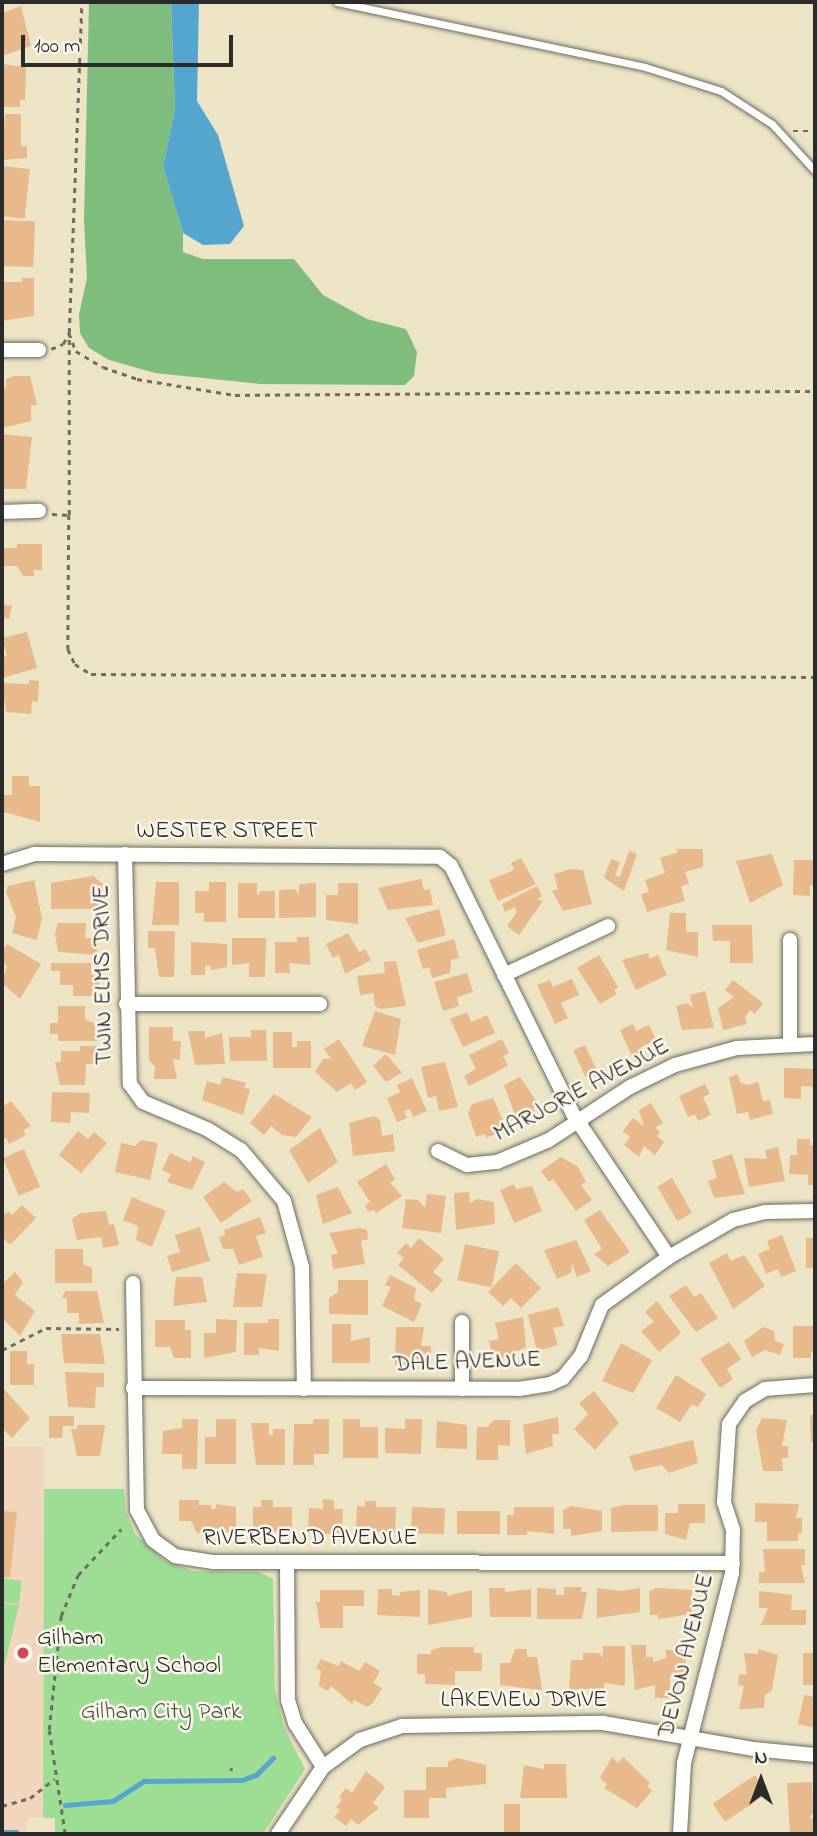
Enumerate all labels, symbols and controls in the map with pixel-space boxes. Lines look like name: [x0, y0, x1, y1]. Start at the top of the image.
scale bar: [24, 21, 236, 65]
text: 100 m: [34, 32, 80, 62]
street label: WESTER STREET: [136, 818, 318, 846]
street label: TWIN ELMS DRIVE: [88, 885, 120, 1065]
street label: MARJORIE AVENUE: [489, 1033, 675, 1149]
street label: DALE AVENUE: [392, 1346, 542, 1380]
street label: RIVERBEND AVENUE: [202, 1525, 418, 1553]
street label: DEVON AVENUE: [653, 1571, 721, 1741]
place label: Gilham Elementary School: [37, 1625, 221, 1681]
marker: Gilham Elementary School: [15, 1645, 31, 1661]
street label: LAKEVIEW DRIVE: [441, 1687, 607, 1715]
park label: Gilham City Park: [81, 1699, 241, 1727]
north arrow: [726, 1745, 796, 1815]
text: N: [755, 1745, 767, 1772]

